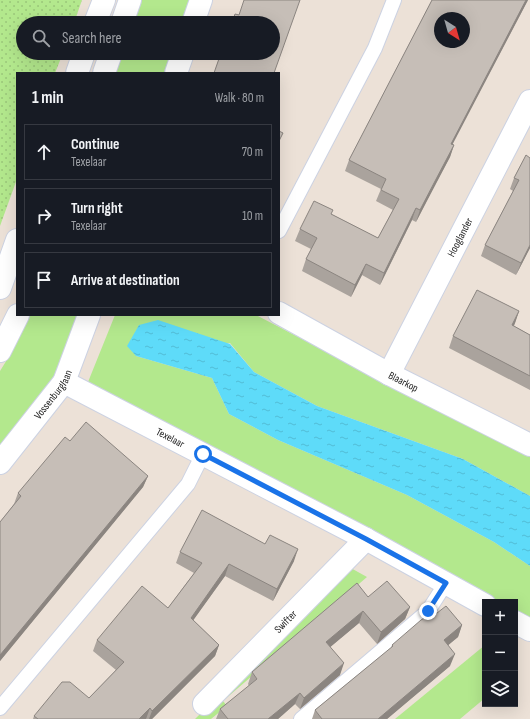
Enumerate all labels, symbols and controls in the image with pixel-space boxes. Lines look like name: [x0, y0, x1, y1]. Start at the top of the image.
north arrow: [434, 12, 470, 48]
search box: [16, 16, 280, 60]
icon: search: [30, 27, 52, 49]
text: Search here: [62, 29, 122, 48]
text: 1 min: [32, 88, 64, 108]
text: Walk · 80 m: [215, 90, 264, 106]
text: Continue: [71, 135, 120, 154]
icon: ahead: [33, 141, 55, 163]
text: 70 m: [242, 144, 263, 160]
text: Texelaar: [71, 154, 107, 170]
text: Turn right: [71, 199, 123, 218]
icon: right: [33, 205, 55, 227]
text: 10 m: [242, 208, 263, 224]
street label: Hooglander: [444, 215, 475, 259]
text: Texelaar: [71, 218, 107, 234]
icon: arrive: [33, 269, 55, 291]
text: Arrive at destination: [71, 271, 180, 290]
street label: Vossenburglaan: [31, 368, 75, 421]
street label: Blaarkop: [386, 368, 421, 394]
street label: Texelaar: [154, 425, 187, 450]
route start: [194, 445, 212, 463]
map controls: [482, 599, 518, 707]
button: +: [482, 599, 518, 635]
route end: [419, 602, 437, 620]
street label: Swifter: [271, 607, 299, 635]
button: −: [482, 635, 518, 671]
button: layers: [482, 671, 518, 707]

